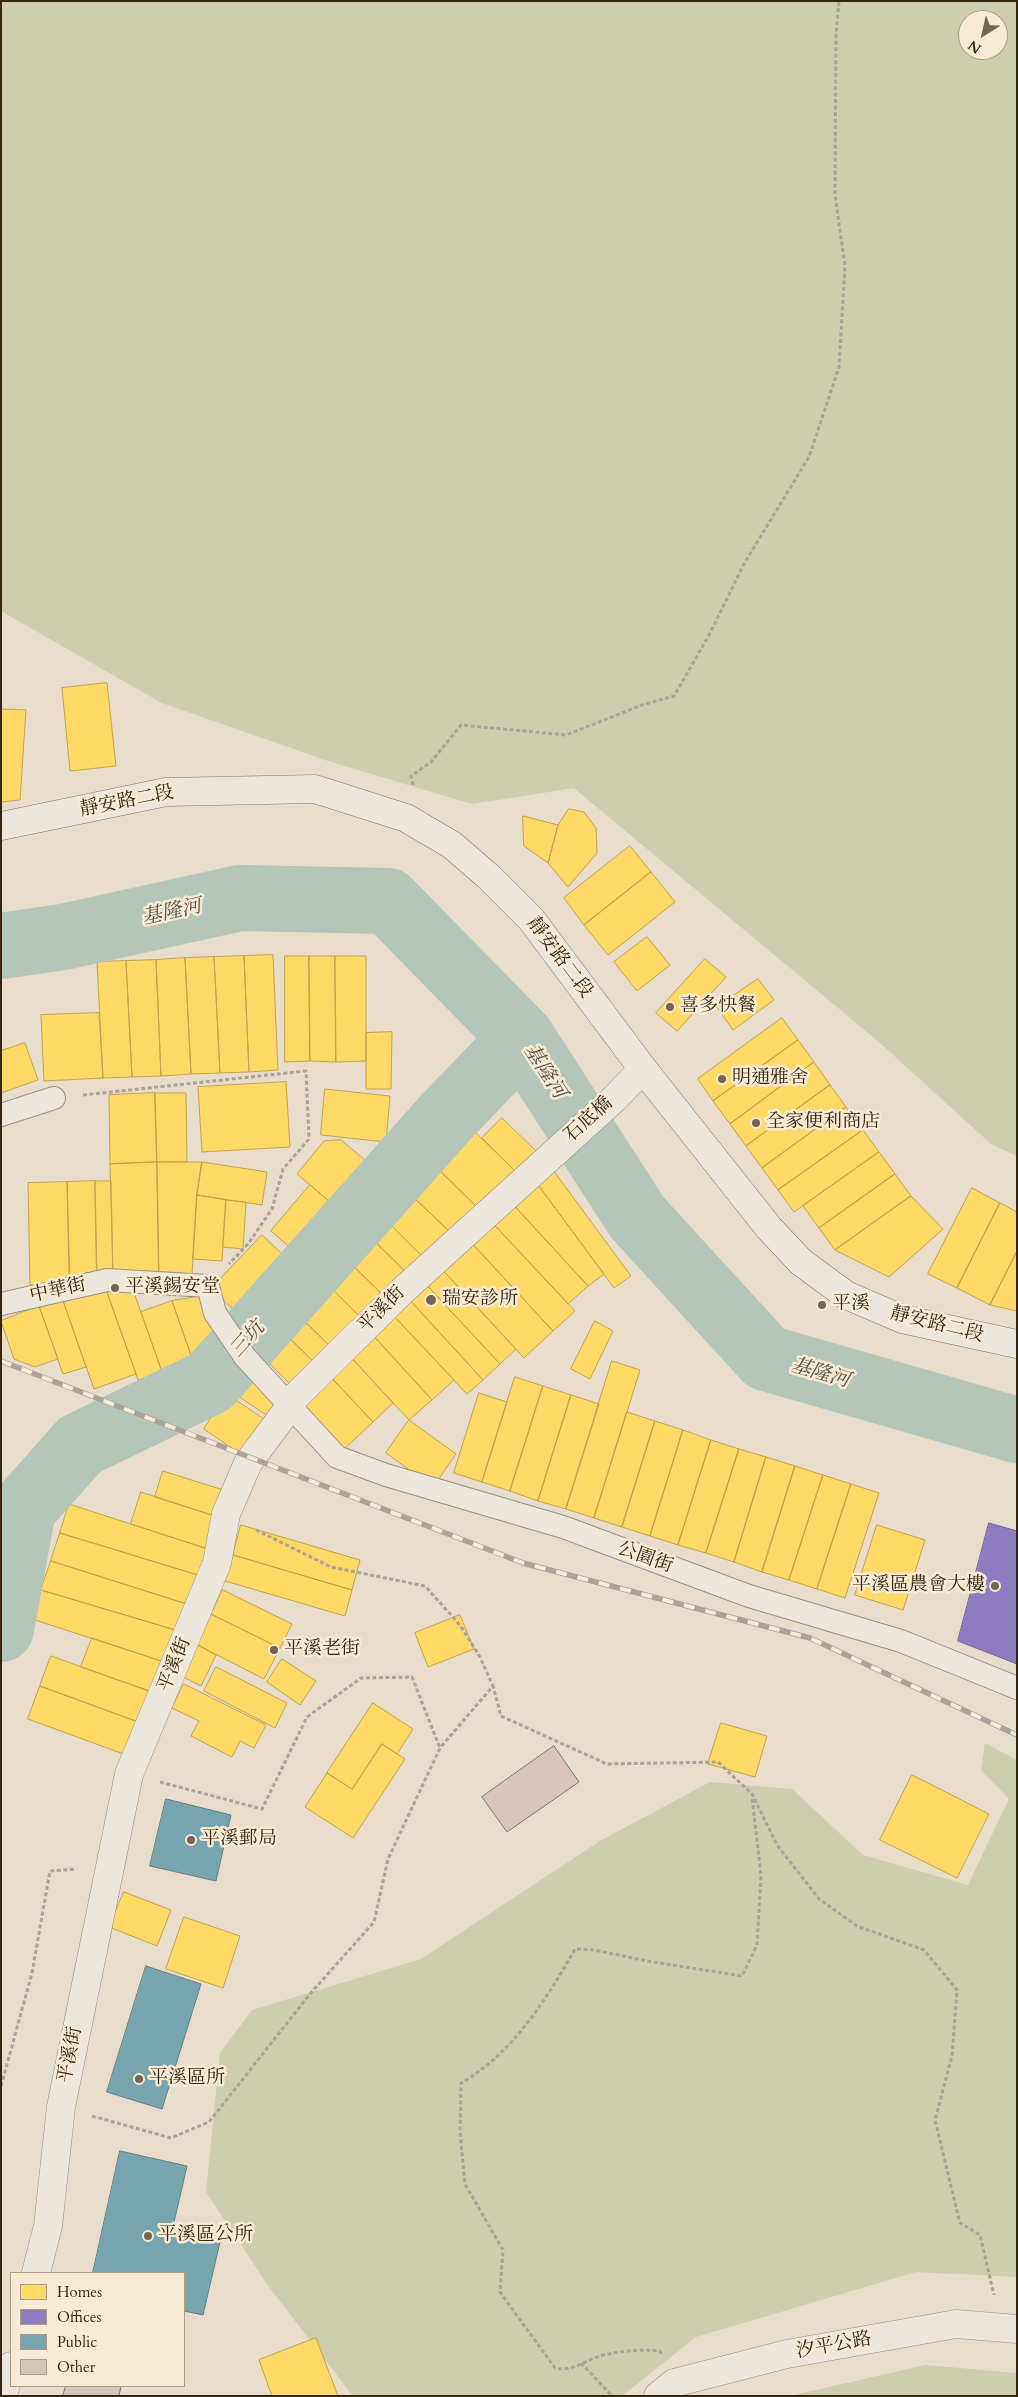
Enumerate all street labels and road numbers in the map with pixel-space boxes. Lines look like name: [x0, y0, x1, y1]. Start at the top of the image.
street label: 靜安路二段: [78, 782, 176, 822]
street label: 靜安路二段: [521, 913, 597, 1003]
street label: 石底橋: [560, 1092, 618, 1148]
street label: 中華街: [28, 1274, 88, 1308]
street label: 平溪街: [354, 1282, 410, 1338]
street label: 靜安路二段: [888, 1302, 986, 1348]
street label: 公園街: [614, 1538, 676, 1578]
street label: 平溪街: [154, 1634, 196, 1696]
street label: 平溪街: [54, 2025, 88, 2085]
street label: 汐平公路: [795, 2328, 873, 2364]

